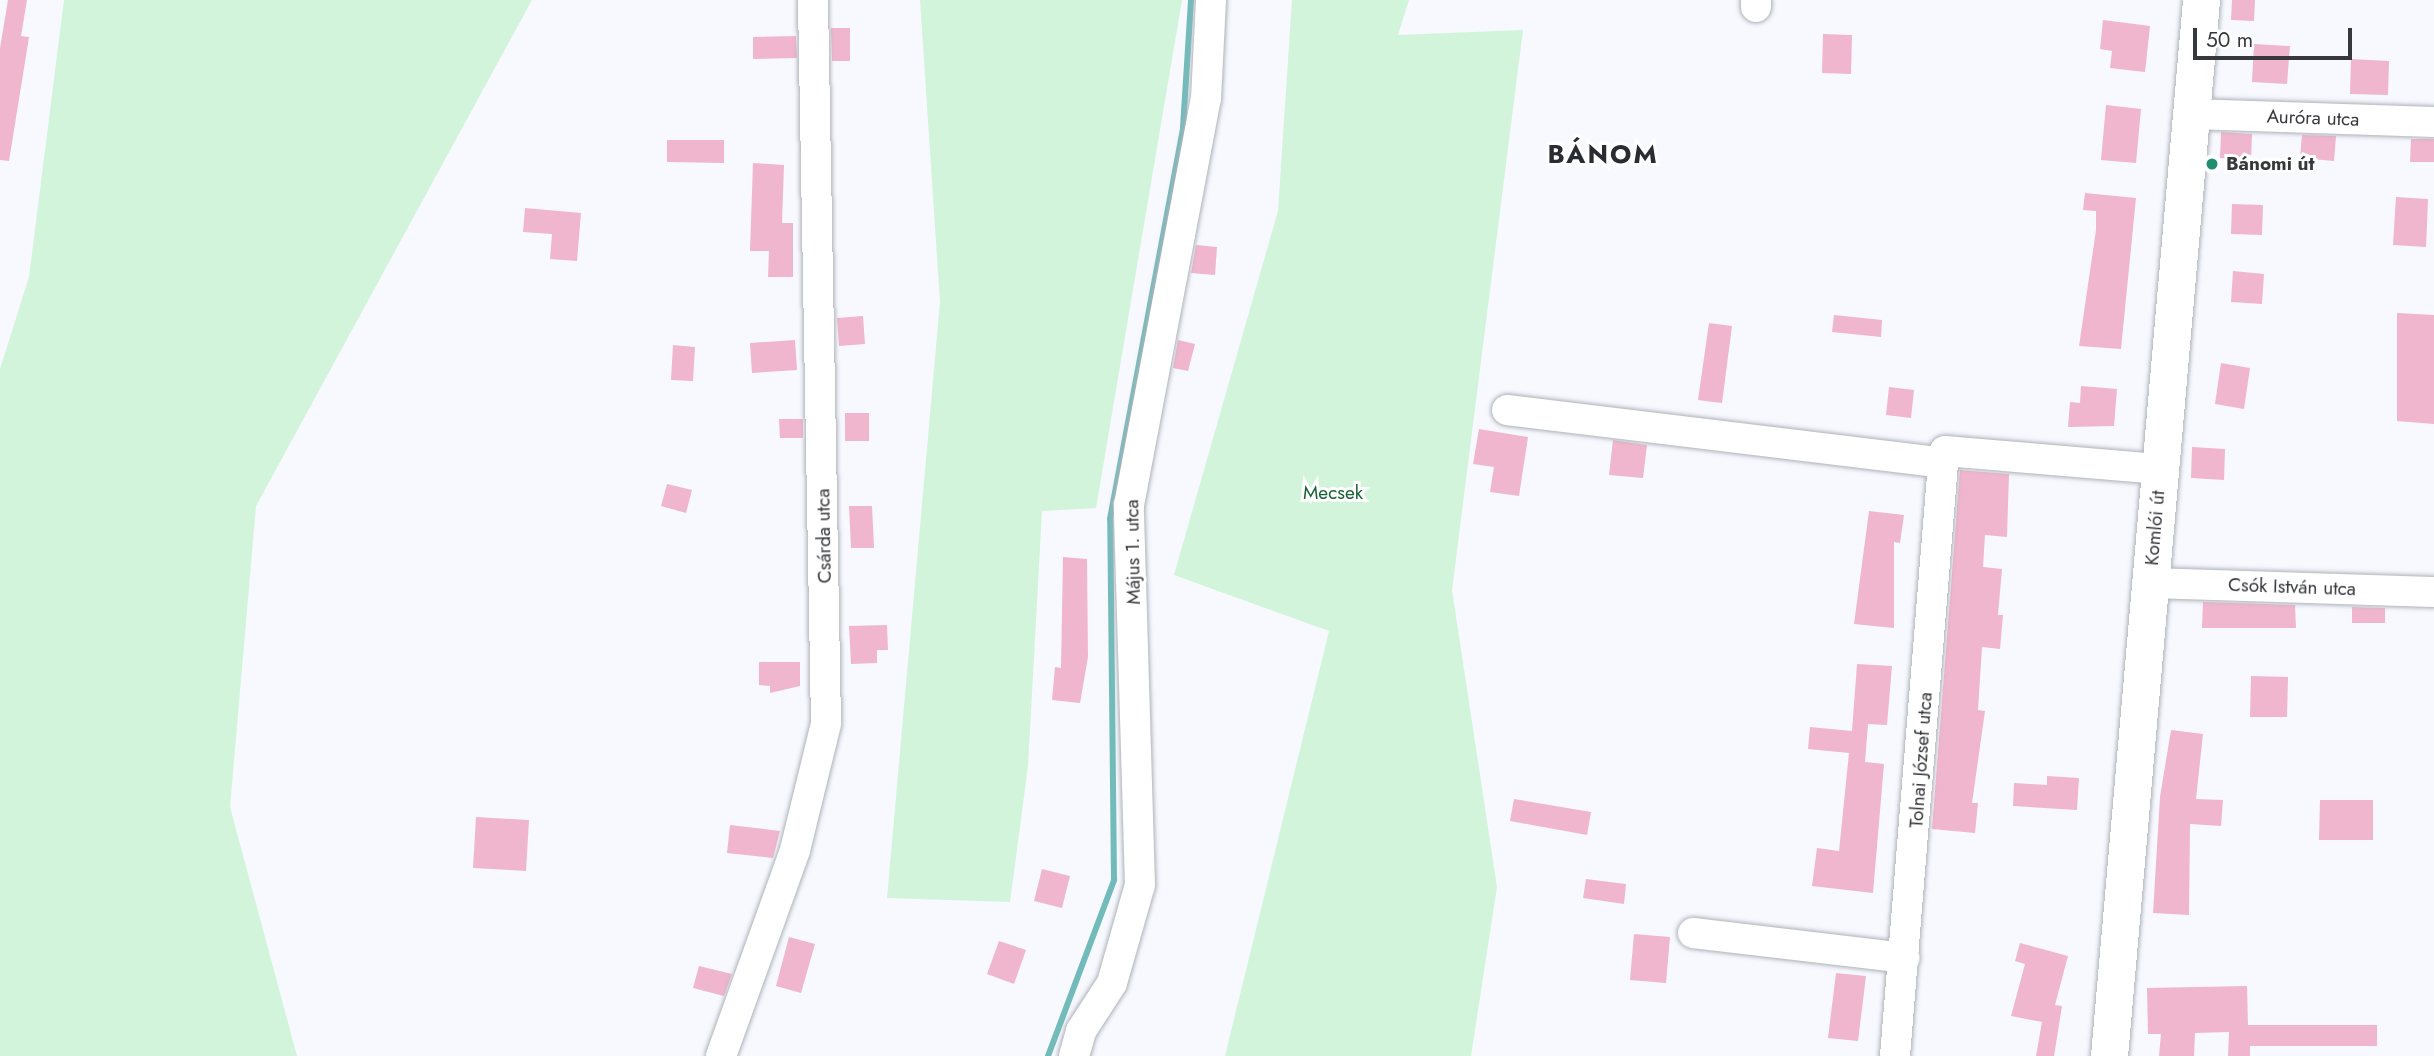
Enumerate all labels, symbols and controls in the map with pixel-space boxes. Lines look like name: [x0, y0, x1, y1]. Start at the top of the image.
scale bar: [2196, 14, 2355, 58]
text: 50 m: [2206, 25, 2253, 55]
street label: Auróra utca: [2266, 105, 2360, 131]
district label: BÁNOM: [1548, 139, 1658, 171]
place label: Bánomi út: [2226, 153, 2315, 175]
marker: Bánomi út: [2204, 156, 2220, 172]
park label: Mecsek: [1303, 482, 1363, 504]
street label: Csárda utca: [812, 488, 836, 584]
street label: Komlói út: [2140, 490, 2170, 566]
street label: Május 1. utca: [1121, 499, 1145, 605]
street label: Csók István utca: [2228, 573, 2356, 601]
street label: Tolnai József utca: [1905, 691, 1937, 829]

